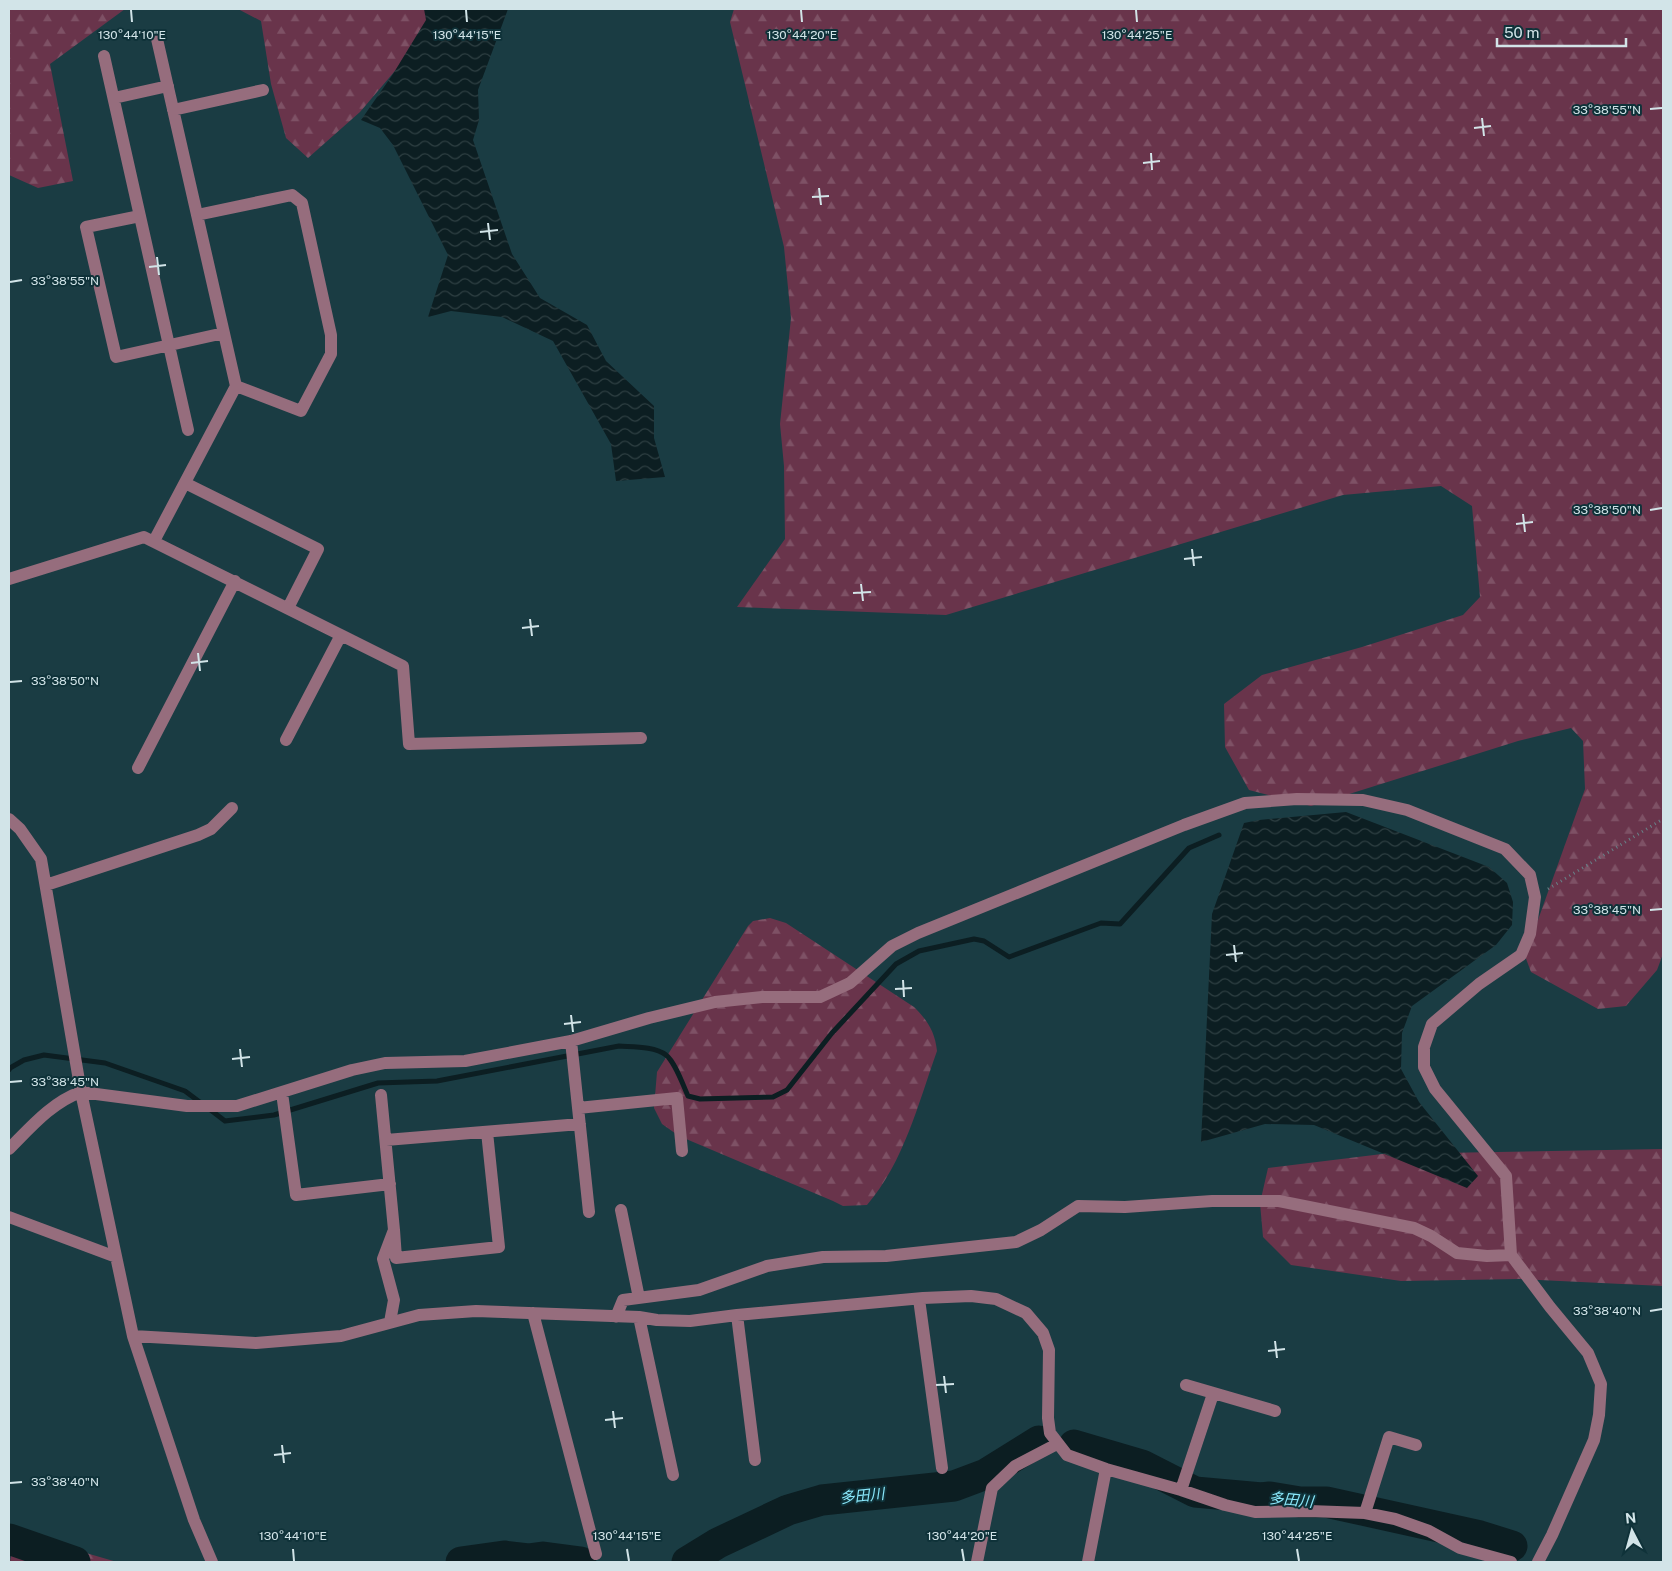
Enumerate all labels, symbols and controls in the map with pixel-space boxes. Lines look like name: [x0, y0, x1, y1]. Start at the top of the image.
scale bar: [1497, 15, 1626, 47]
text: 50 m: [1504, 24, 1539, 41]
text: 130°44'10"E: [98, 28, 166, 42]
text: 130°44'15"E: [433, 28, 501, 42]
text: 130°44'20"E: [767, 28, 837, 42]
text: 130°44'25"E: [1102, 28, 1172, 42]
text: 33°38'55"N: [1573, 103, 1641, 117]
text: 33°38'55"N: [31, 274, 99, 288]
text: 33°38'50"N: [1573, 503, 1641, 517]
text: 33°38'50"N: [31, 674, 99, 688]
text: 33°38'45"N: [1573, 903, 1641, 917]
text: 33°38'45"N: [31, 1075, 99, 1089]
text: 33°38'40"N: [1573, 1304, 1641, 1318]
text: 33°38'40"N: [31, 1475, 99, 1489]
water label: 多田川: [839, 1484, 887, 1506]
water label: 多田川: [1268, 1489, 1316, 1510]
north arrow: [1607, 1506, 1657, 1556]
text: N: [1624, 1510, 1637, 1527]
text: 130°44'10"E: [259, 1529, 327, 1543]
text: 130°44'15"E: [593, 1529, 661, 1543]
text: 130°44'20"E: [927, 1529, 997, 1543]
text: 130°44'25"E: [1262, 1529, 1332, 1543]

